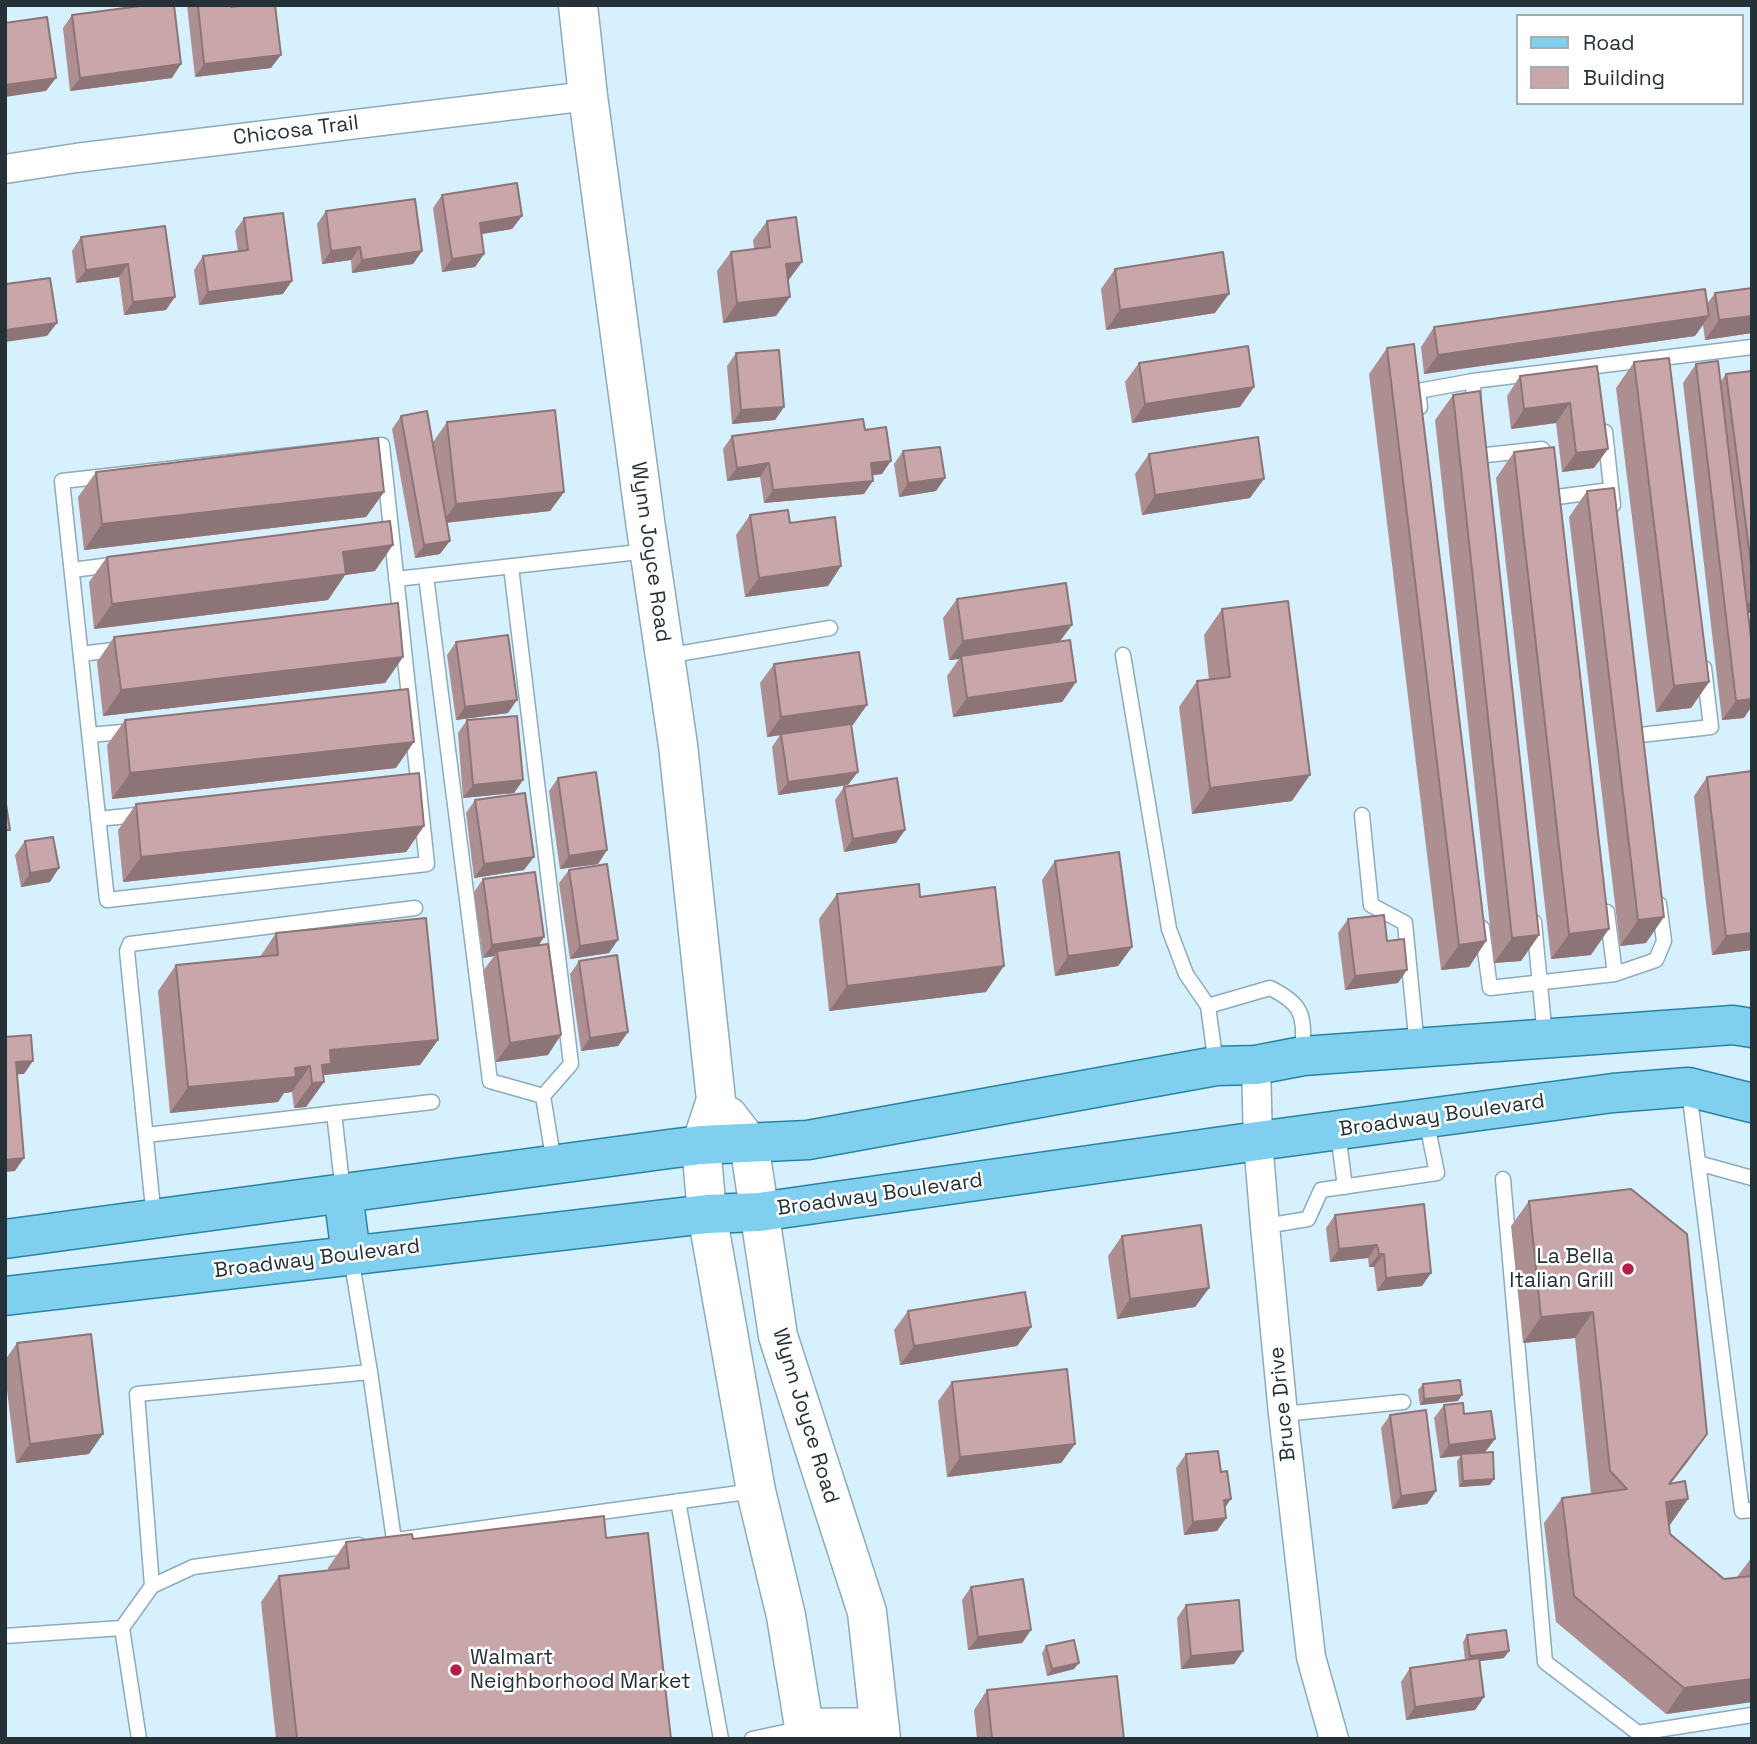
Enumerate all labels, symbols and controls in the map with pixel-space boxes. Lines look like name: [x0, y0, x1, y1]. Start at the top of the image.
legend: [1516, 14, 1743, 105]
text: Road: [1583, 29, 1635, 56]
text: Building: [1583, 64, 1665, 91]
street label: Chicosa Trail: [232, 111, 360, 151]
street label: Wynn Joyce Road: [625, 460, 675, 644]
street label: Broadway Boulevard: [1338, 1089, 1546, 1143]
street label: Broadway Boulevard: [776, 1168, 984, 1222]
street label: Broadway Boulevard: [213, 1234, 421, 1284]
place label: La Bella Italian Grill: [1509, 1244, 1614, 1294]
marker: La Bella Italian Grill: [1620, 1261, 1636, 1277]
street label: Wynn Joyce Road: [766, 1325, 844, 1507]
street label: Bruce Drive: [1264, 1345, 1302, 1463]
place label: Walmart Neighborhood Market: [470, 1645, 691, 1695]
marker: Walmart Neighborhood Market: [448, 1662, 464, 1678]

